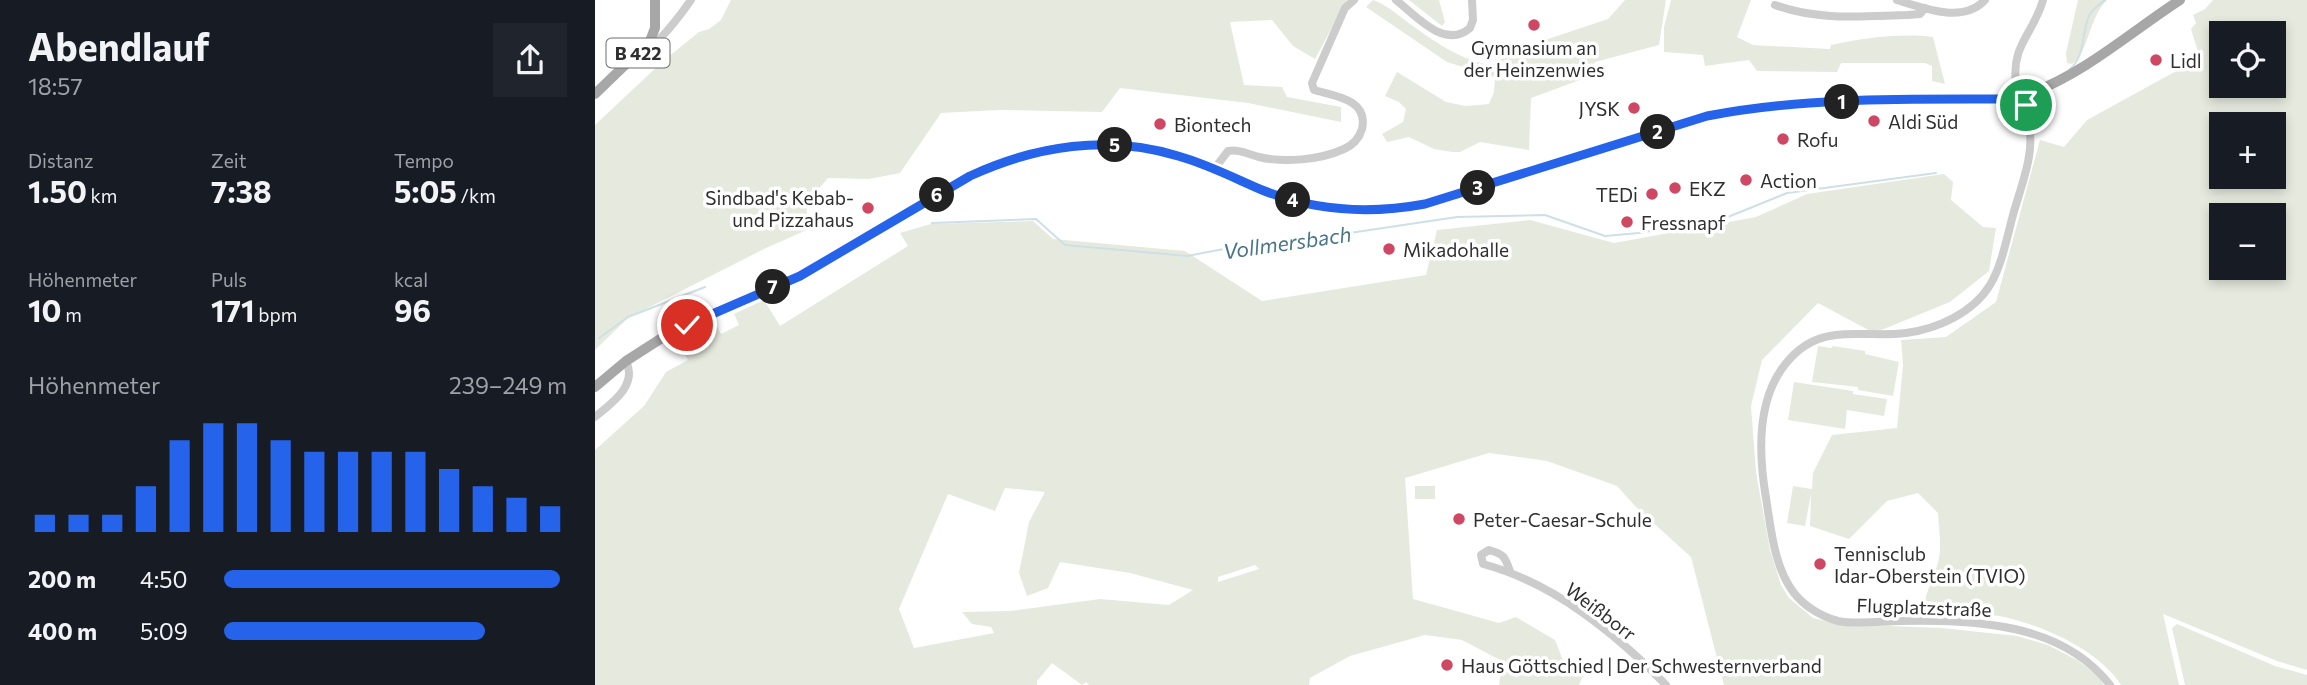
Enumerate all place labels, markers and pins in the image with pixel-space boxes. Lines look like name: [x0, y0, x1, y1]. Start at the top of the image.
marker: Gymnasium an der Heinzenwies: [1526, 17, 1542, 33]
place label: Gymnasium an der Heinzenwies: [1463, 36, 1605, 81]
place label: Lidl: [2170, 49, 2202, 72]
marker: Lidl: [2148, 52, 2164, 68]
pin: [1996, 75, 2056, 135]
pin: 1: [1825, 84, 1859, 119]
place label: JYSK: [1579, 97, 1620, 120]
marker: JYSK: [1626, 100, 1642, 116]
place label: Aldi Süd: [1888, 110, 1958, 133]
place label: Biontech: [1174, 113, 1251, 136]
marker: Aldi Süd: [1866, 113, 1882, 129]
pin: 2: [1641, 114, 1675, 150]
marker: Biontech: [1152, 116, 1168, 132]
pin: 5: [1098, 128, 1133, 162]
place label: Rofu: [1797, 128, 1838, 151]
marker: Rofu: [1775, 131, 1791, 147]
place label: Action: [1760, 169, 1817, 192]
pin: 3: [1461, 170, 1495, 206]
marker: Action: [1738, 172, 1754, 188]
place label: EKZ: [1689, 177, 1726, 200]
pin: 6: [919, 178, 955, 212]
marker: EKZ: [1667, 180, 1683, 196]
pin: 4: [1275, 182, 1311, 218]
place label: TEDi: [1596, 183, 1638, 206]
place label: Sindbad's Kebab- und Pizzahaus: [705, 186, 854, 231]
marker: TEDi: [1644, 186, 1660, 202]
marker: Sindbad's Kebab- und Pizzahaus: [860, 200, 876, 216]
place label: Fressnapf: [1641, 211, 1726, 234]
marker: Fressnapf: [1619, 214, 1635, 230]
place label: Mikadohalle: [1403, 238, 1509, 261]
marker: Mikadohalle: [1381, 241, 1397, 257]
pin: 7: [755, 270, 791, 304]
pin: [657, 295, 717, 355]
place label: Peter-Caesar-Schule: [1473, 508, 1652, 531]
marker: Peter-Caesar-Schule: [1451, 511, 1467, 527]
place label: Tennisclub Idar-Oberstein (TVIO): [1834, 542, 2026, 587]
marker: Tennisclub Idar-Oberstein (TVIO): [1812, 556, 1828, 572]
place label: Haus Göttschied | Der Schwesternverband: [1461, 654, 1822, 677]
marker: Haus Göttschied | Der Schwesternverband: [1439, 657, 1455, 673]

